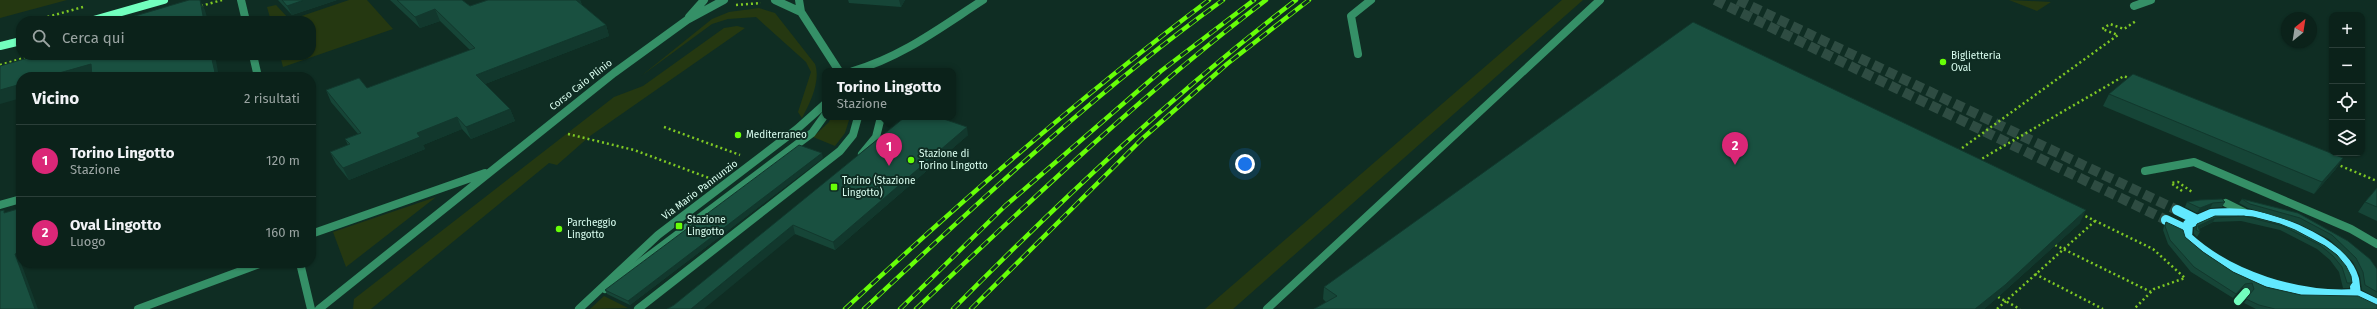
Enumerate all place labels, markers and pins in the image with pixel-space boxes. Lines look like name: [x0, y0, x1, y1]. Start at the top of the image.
place label: Biglietteria Oval: [1951, 50, 2001, 74]
marker: Biglietteria Oval: [1938, 57, 1948, 67]
place label: Mediterraneo: [746, 129, 807, 141]
marker: Mediterraneo: [733, 130, 743, 140]
pin: 2: [1722, 132, 1748, 165]
pin: 1: [876, 133, 902, 166]
place label: Stazione di Torino Lingotto: [919, 148, 988, 172]
marker: Stazione di Torino Lingotto: [906, 155, 916, 165]
place label: Torino (Stazione Lingotto): [842, 174, 916, 199]
marker: Torino (Stazione Lingotto): [829, 182, 839, 192]
place label: Stazione Lingotto: [687, 214, 726, 238]
place label: Parcheggio Lingotto: [567, 217, 617, 241]
marker: Stazione Lingotto: [674, 221, 684, 231]
marker: Parcheggio Lingotto: [554, 224, 564, 234]

